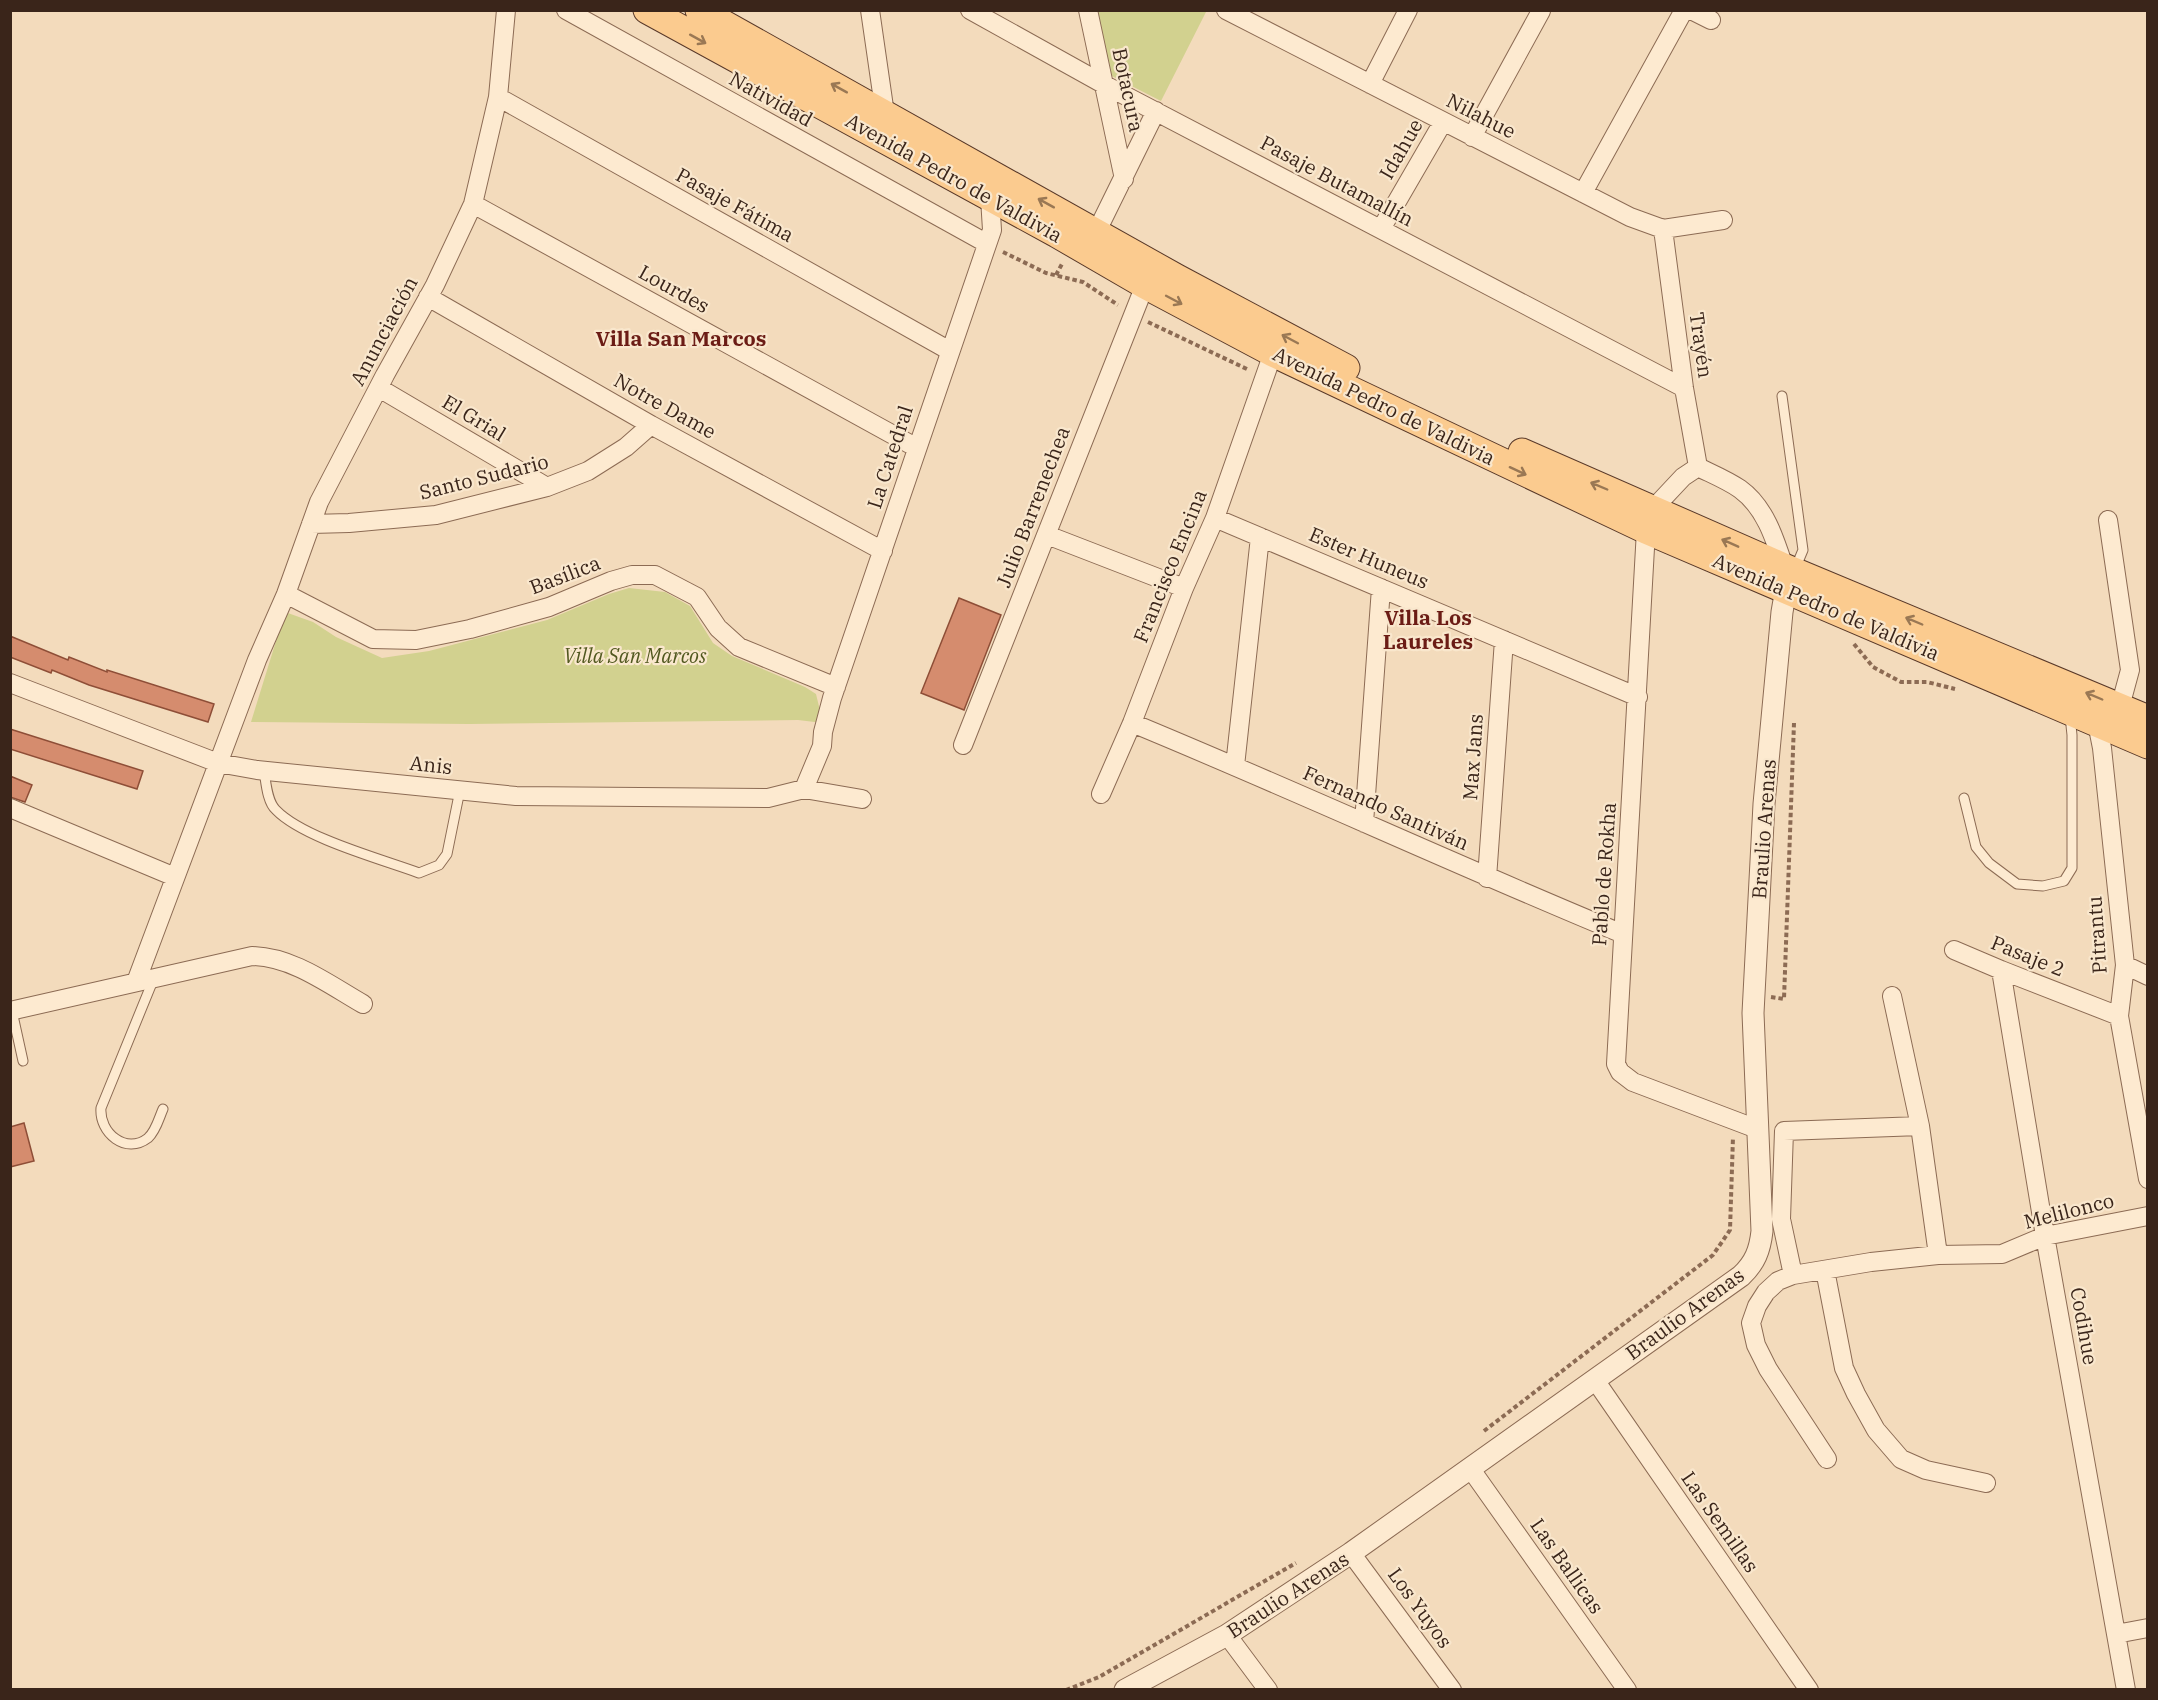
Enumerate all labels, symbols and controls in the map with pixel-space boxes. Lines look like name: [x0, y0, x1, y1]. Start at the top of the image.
one-way arrow: [689, 34, 707, 45]
street label: Botacura: [1106, 45, 1151, 134]
street label: Natividad: [725, 65, 818, 133]
one-way arrow: [830, 82, 848, 93]
street label: Nilahue: [1442, 87, 1520, 144]
street label: Avenida Pedro de Valdivia: [841, 107, 1068, 249]
street label: Idahue: [1372, 114, 1429, 184]
street label: Pasaje Butamallín: [1256, 129, 1419, 232]
street label: Pasaje Fátima: [671, 161, 799, 248]
one-way arrow: [1037, 197, 1055, 208]
street label: Lourdes: [634, 258, 714, 319]
street label: Anunciación: [343, 271, 424, 390]
one-way arrow: [1165, 294, 1182, 306]
street label: Trayén: [1684, 310, 1720, 380]
district label: Villa San Marcos: [596, 324, 766, 352]
one-way arrow: [1282, 333, 1300, 344]
street label: Avenida Pedro de Valdivia: [1269, 340, 1500, 471]
street label: Notre Dame: [609, 366, 721, 445]
street label: El Grial: [437, 388, 511, 447]
street label: La Catedral: [860, 402, 919, 512]
street label: Julio Barrenechea: [989, 422, 1076, 591]
street label: Santo Sudario: [417, 447, 551, 506]
one-way arrow: [1509, 465, 1527, 477]
one-way arrow: [1591, 480, 1609, 491]
street label: Francisco Encina: [1127, 485, 1213, 646]
street label: Ester Huneus: [1305, 520, 1433, 595]
one-way arrow: [1722, 537, 1740, 548]
street label: Avenida Pedro de Valdivia: [1709, 546, 1944, 667]
street label: Basílica: [525, 549, 604, 600]
district label: Villa Los Laureles: [1383, 603, 1473, 655]
one-way arrow: [1905, 615, 1923, 626]
park label: Villa San Marcos: [564, 642, 707, 669]
one-way arrow: [2085, 690, 2103, 701]
street label: Max Jans: [1456, 713, 1489, 801]
street label: Anis: [408, 749, 454, 780]
street label: Braulio Arenas: [1745, 758, 1782, 900]
street label: Fernando Santiván: [1299, 759, 1474, 856]
street label: Pablo de Rokha: [1585, 801, 1622, 947]
street label: Pitrantu: [2080, 895, 2113, 975]
street label: Pasaje 2: [1987, 929, 2069, 983]
street label: Melilonco: [2021, 1186, 2117, 1235]
street label: Braulio Arenas: [1620, 1261, 1749, 1366]
street label: Codihue: [2064, 1285, 2105, 1367]
street label: Las Semillas: [1676, 1466, 1765, 1578]
street label: Las Ballicas: [1525, 1513, 1610, 1619]
street label: Braulio Arenas: [1221, 1545, 1354, 1644]
street label: Los Yuyos: [1382, 1562, 1459, 1653]

